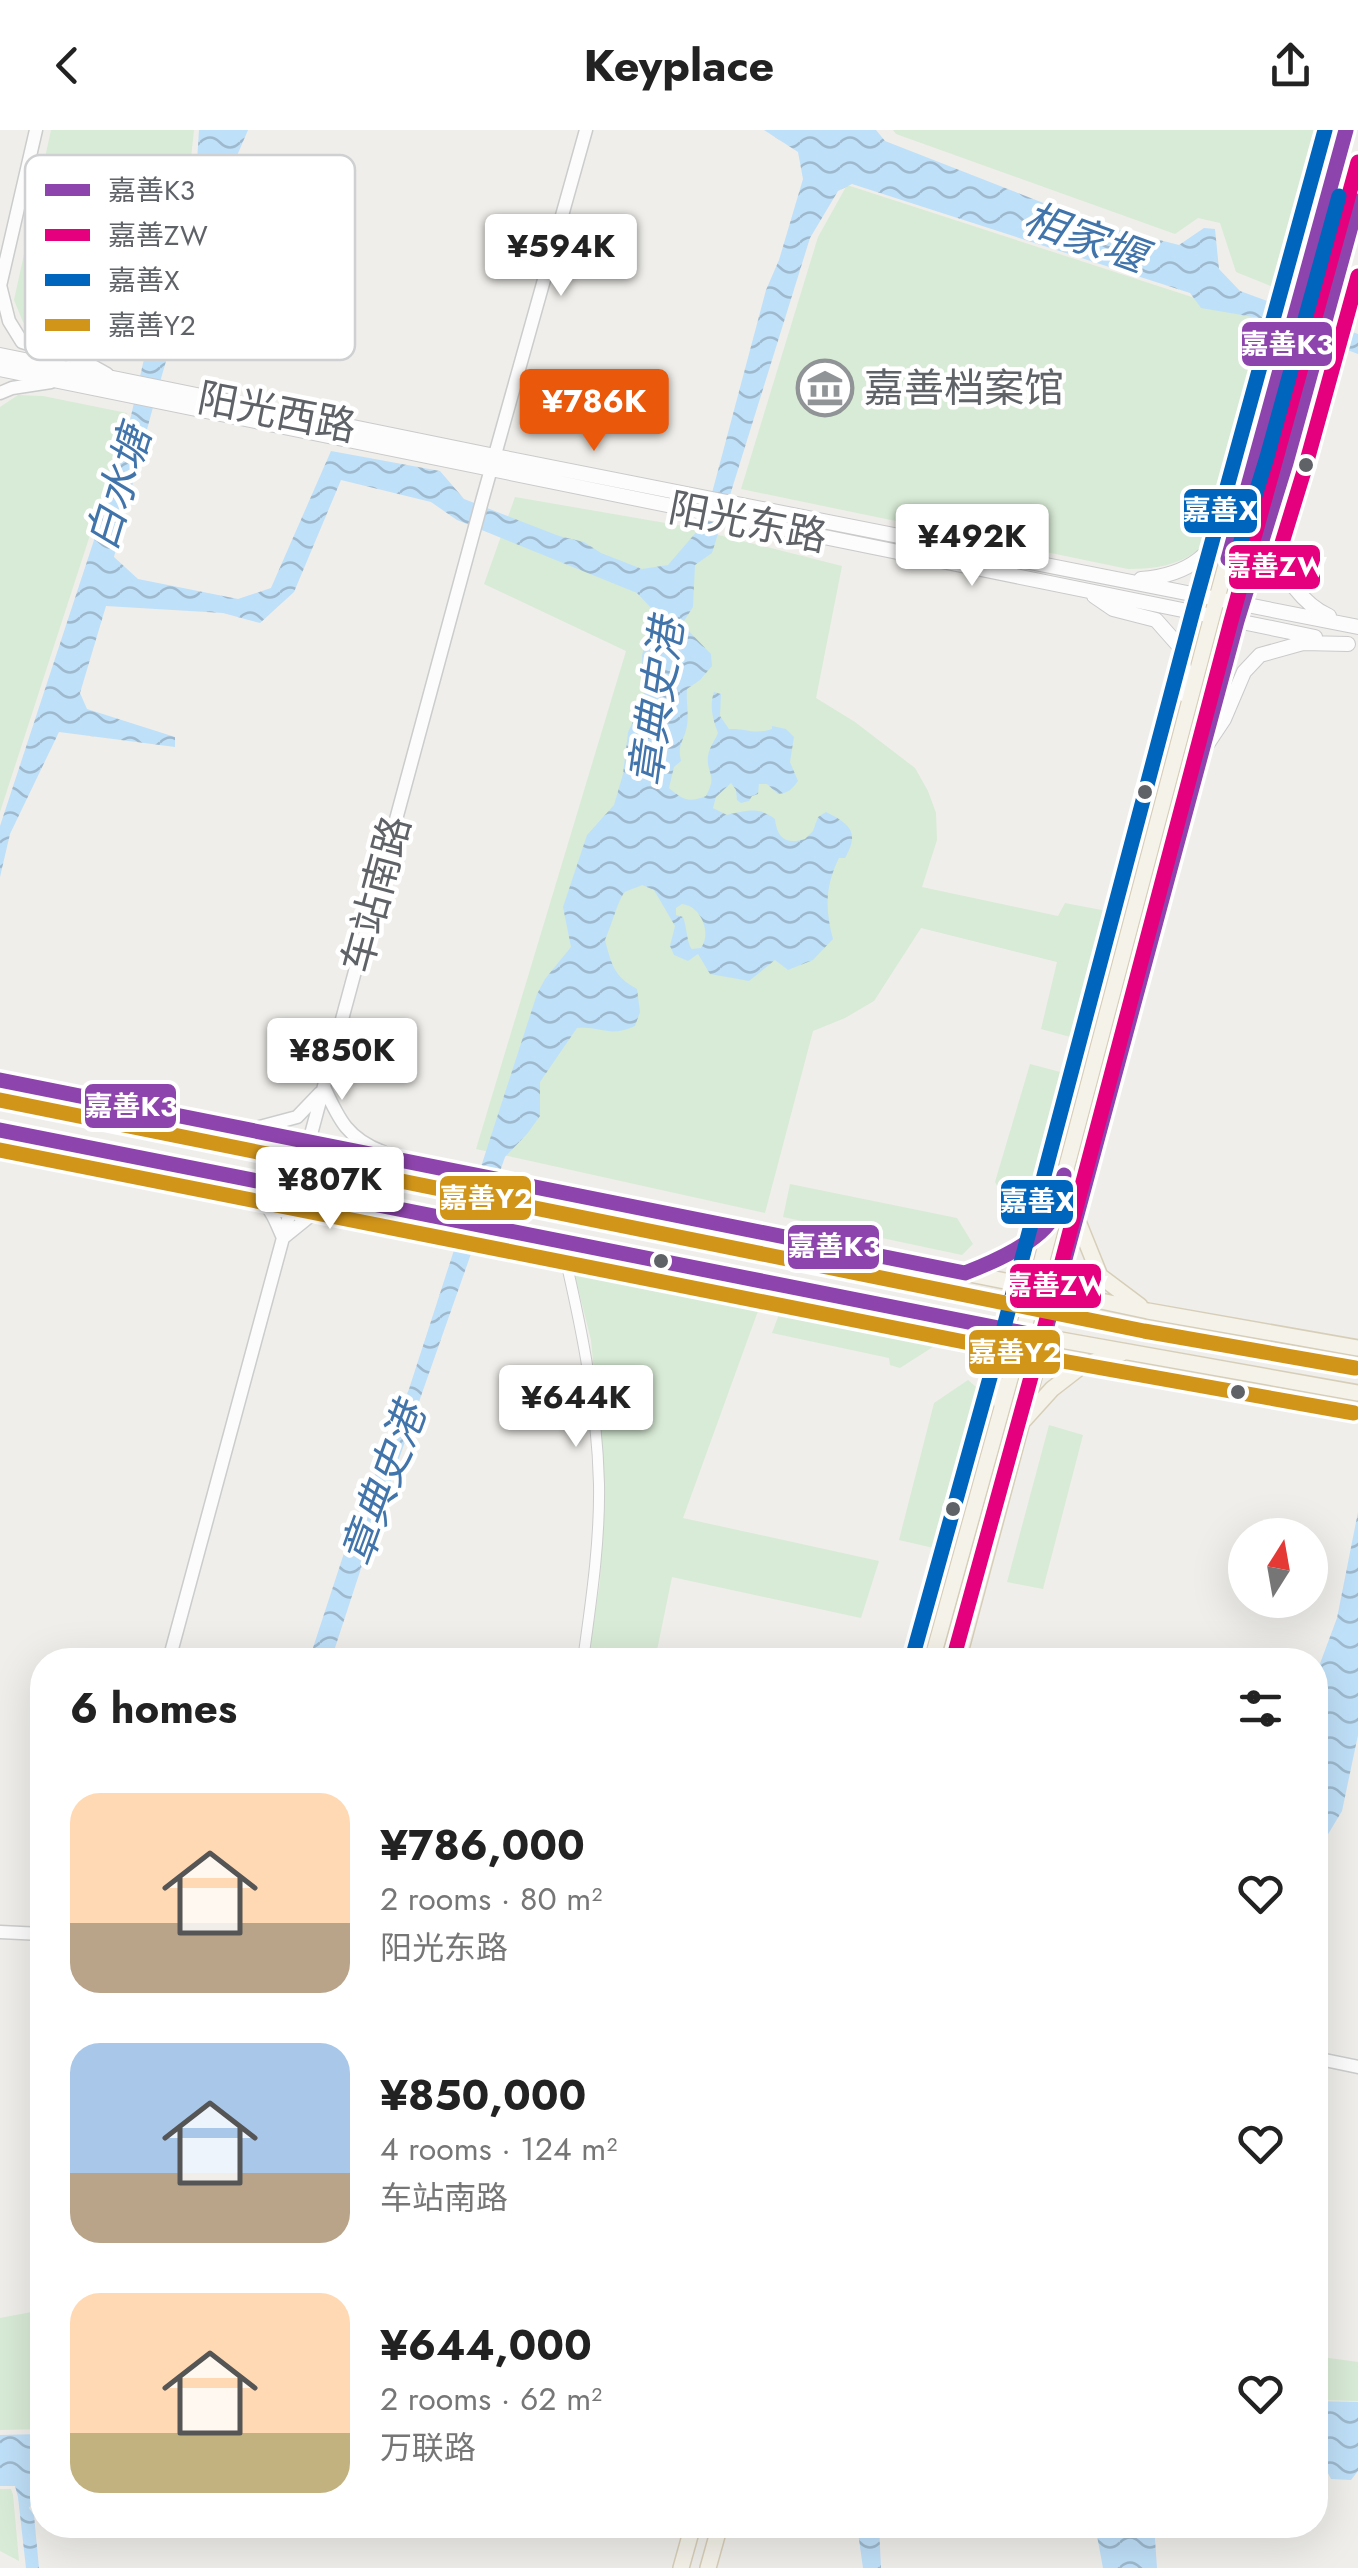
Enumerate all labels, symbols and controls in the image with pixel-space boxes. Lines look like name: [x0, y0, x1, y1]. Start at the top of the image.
text: Keyplace: [584, 33, 774, 98]
icon: back: [40, 38, 95, 93]
icon: share: [1263, 38, 1318, 93]
legend: [25, 155, 355, 360]
text: 嘉善K3: [108, 170, 195, 211]
water label: 相家堰: [1015, 187, 1160, 290]
pin: ¥594K: [491, 214, 631, 299]
text: 嘉善ZW: [108, 215, 208, 256]
text: ¥594K: [507, 223, 615, 269]
text: 嘉善X: [108, 260, 180, 301]
text: 嘉善Y2: [108, 305, 196, 346]
line badge: 嘉善K3: [1240, 320, 1334, 368]
text: 嘉善K3: [1241, 324, 1333, 365]
museum icon: 嘉善档案馆: [795, 358, 855, 418]
place label: 嘉善档案馆: [864, 359, 1064, 417]
street label: 阳光西路: [193, 368, 361, 456]
pin: ¥786K: [524, 369, 664, 454]
text: ¥786K: [542, 378, 646, 424]
water label: 白水塘: [71, 413, 168, 557]
unlabelled marker: [1296, 455, 1316, 475]
street label: 阳光东路: [664, 478, 832, 566]
line badge: 嘉善X: [1182, 487, 1259, 535]
text: 嘉善X: [1182, 490, 1258, 531]
pin: ¥492K: [902, 504, 1042, 589]
text: ¥492K: [918, 513, 1026, 559]
line badge: 嘉善ZW: [1227, 543, 1322, 591]
text: 嘉善ZW: [1223, 546, 1327, 587]
water label: 章典史港: [615, 610, 699, 790]
unlabelled marker: [1135, 782, 1155, 802]
street label: 车站南路: [327, 809, 425, 979]
pin: ¥850K: [272, 1018, 412, 1103]
text: ¥850K: [289, 1027, 395, 1073]
line badge: 嘉善K3: [83, 1082, 178, 1130]
text: 嘉善K3: [85, 1086, 177, 1127]
pin: ¥807K: [260, 1147, 400, 1232]
text: ¥807K: [278, 1156, 382, 1202]
line badge: 嘉善Y2: [438, 1174, 533, 1222]
text: 嘉善Y2: [440, 1178, 532, 1219]
line badge: 嘉善X: [999, 1178, 1075, 1226]
text: 嘉善X: [999, 1181, 1075, 1222]
line badge: 嘉善K3: [786, 1223, 881, 1271]
text: 嘉善K3: [788, 1226, 880, 1267]
unlabelled marker: [651, 1251, 671, 1271]
line badge: 嘉善ZW: [1008, 1262, 1103, 1310]
text: 嘉善ZW: [1004, 1265, 1108, 1306]
line badge: 嘉善Y2: [967, 1328, 1062, 1376]
text: 嘉善Y2: [969, 1332, 1061, 1373]
pin: ¥644K: [506, 1365, 646, 1450]
text: ¥644K: [521, 1374, 631, 1420]
unlabelled marker: [1228, 1382, 1248, 1402]
water label: 章典史港: [326, 1390, 443, 1574]
unlabelled marker: [943, 1499, 963, 1519]
north arrow: [1228, 1518, 1328, 1618]
map controls: [1228, 1518, 1328, 1618]
text: 6 homes: [70, 1678, 237, 1739]
icon: filters: [1233, 1681, 1288, 1736]
text: ¥786,000: [380, 1815, 585, 1876]
icon: home: [150, 1833, 270, 1953]
icon: heart: [1233, 1866, 1288, 1921]
text: 2 rooms · 80 m²: [380, 1876, 602, 1922]
text: 阳光东路: [380, 1925, 508, 1971]
text: ¥850,000: [380, 2065, 586, 2126]
icon: home: [150, 2083, 270, 2203]
icon: heart: [1233, 2116, 1288, 2171]
text: 4 rooms · 124 m²: [380, 2126, 617, 2172]
text: 车站南路: [380, 2175, 508, 2221]
text: ¥644,000: [380, 2315, 592, 2376]
icon: home: [150, 2333, 270, 2453]
icon: heart: [1233, 2366, 1288, 2421]
text: 2 rooms · 62 m²: [380, 2376, 602, 2422]
text: 万联路: [380, 2425, 476, 2471]

